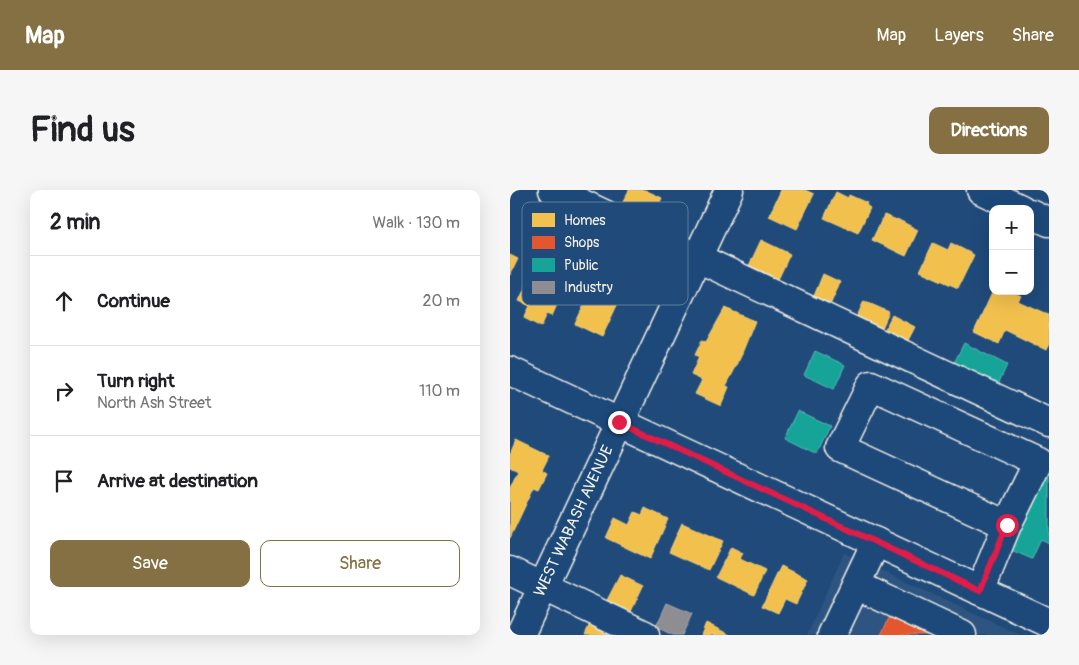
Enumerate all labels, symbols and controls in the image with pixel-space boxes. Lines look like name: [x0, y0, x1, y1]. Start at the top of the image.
text: Map: [25, 21, 65, 50]
text: Map: [877, 24, 906, 47]
text: Layers: [934, 24, 984, 47]
text: Share: [1012, 24, 1054, 47]
button: Directions: [929, 107, 1049, 154]
text: Find us: [30, 108, 135, 152]
legend: [522, 202, 688, 305]
map controls: [989, 205, 1034, 295]
button: +: [989, 205, 1034, 250]
text: 2 min: [50, 209, 100, 236]
text: Homes: [564, 212, 606, 229]
text: Walk · 130 m: [373, 213, 460, 233]
text: Shops: [564, 234, 600, 251]
button: −: [989, 250, 1034, 295]
text: Public: [564, 257, 599, 274]
text: Industry: [564, 279, 613, 296]
icon: ahead: [50, 287, 78, 315]
text: Continue: [97, 289, 170, 313]
text: 20 m: [422, 291, 460, 311]
text: Turn right: [97, 369, 175, 393]
icon: right: [50, 377, 78, 405]
text: 110 m: [419, 381, 460, 401]
text: North Ash Street: [97, 393, 211, 413]
route end: [608, 411, 631, 434]
street label: WEST WABASH AVENUE: [529, 442, 618, 600]
icon: arrive: [50, 467, 78, 495]
text: Arrive at destination: [97, 469, 258, 493]
route start: [996, 514, 1019, 537]
button: Save: [50, 540, 250, 587]
button: Share: [260, 540, 460, 587]

